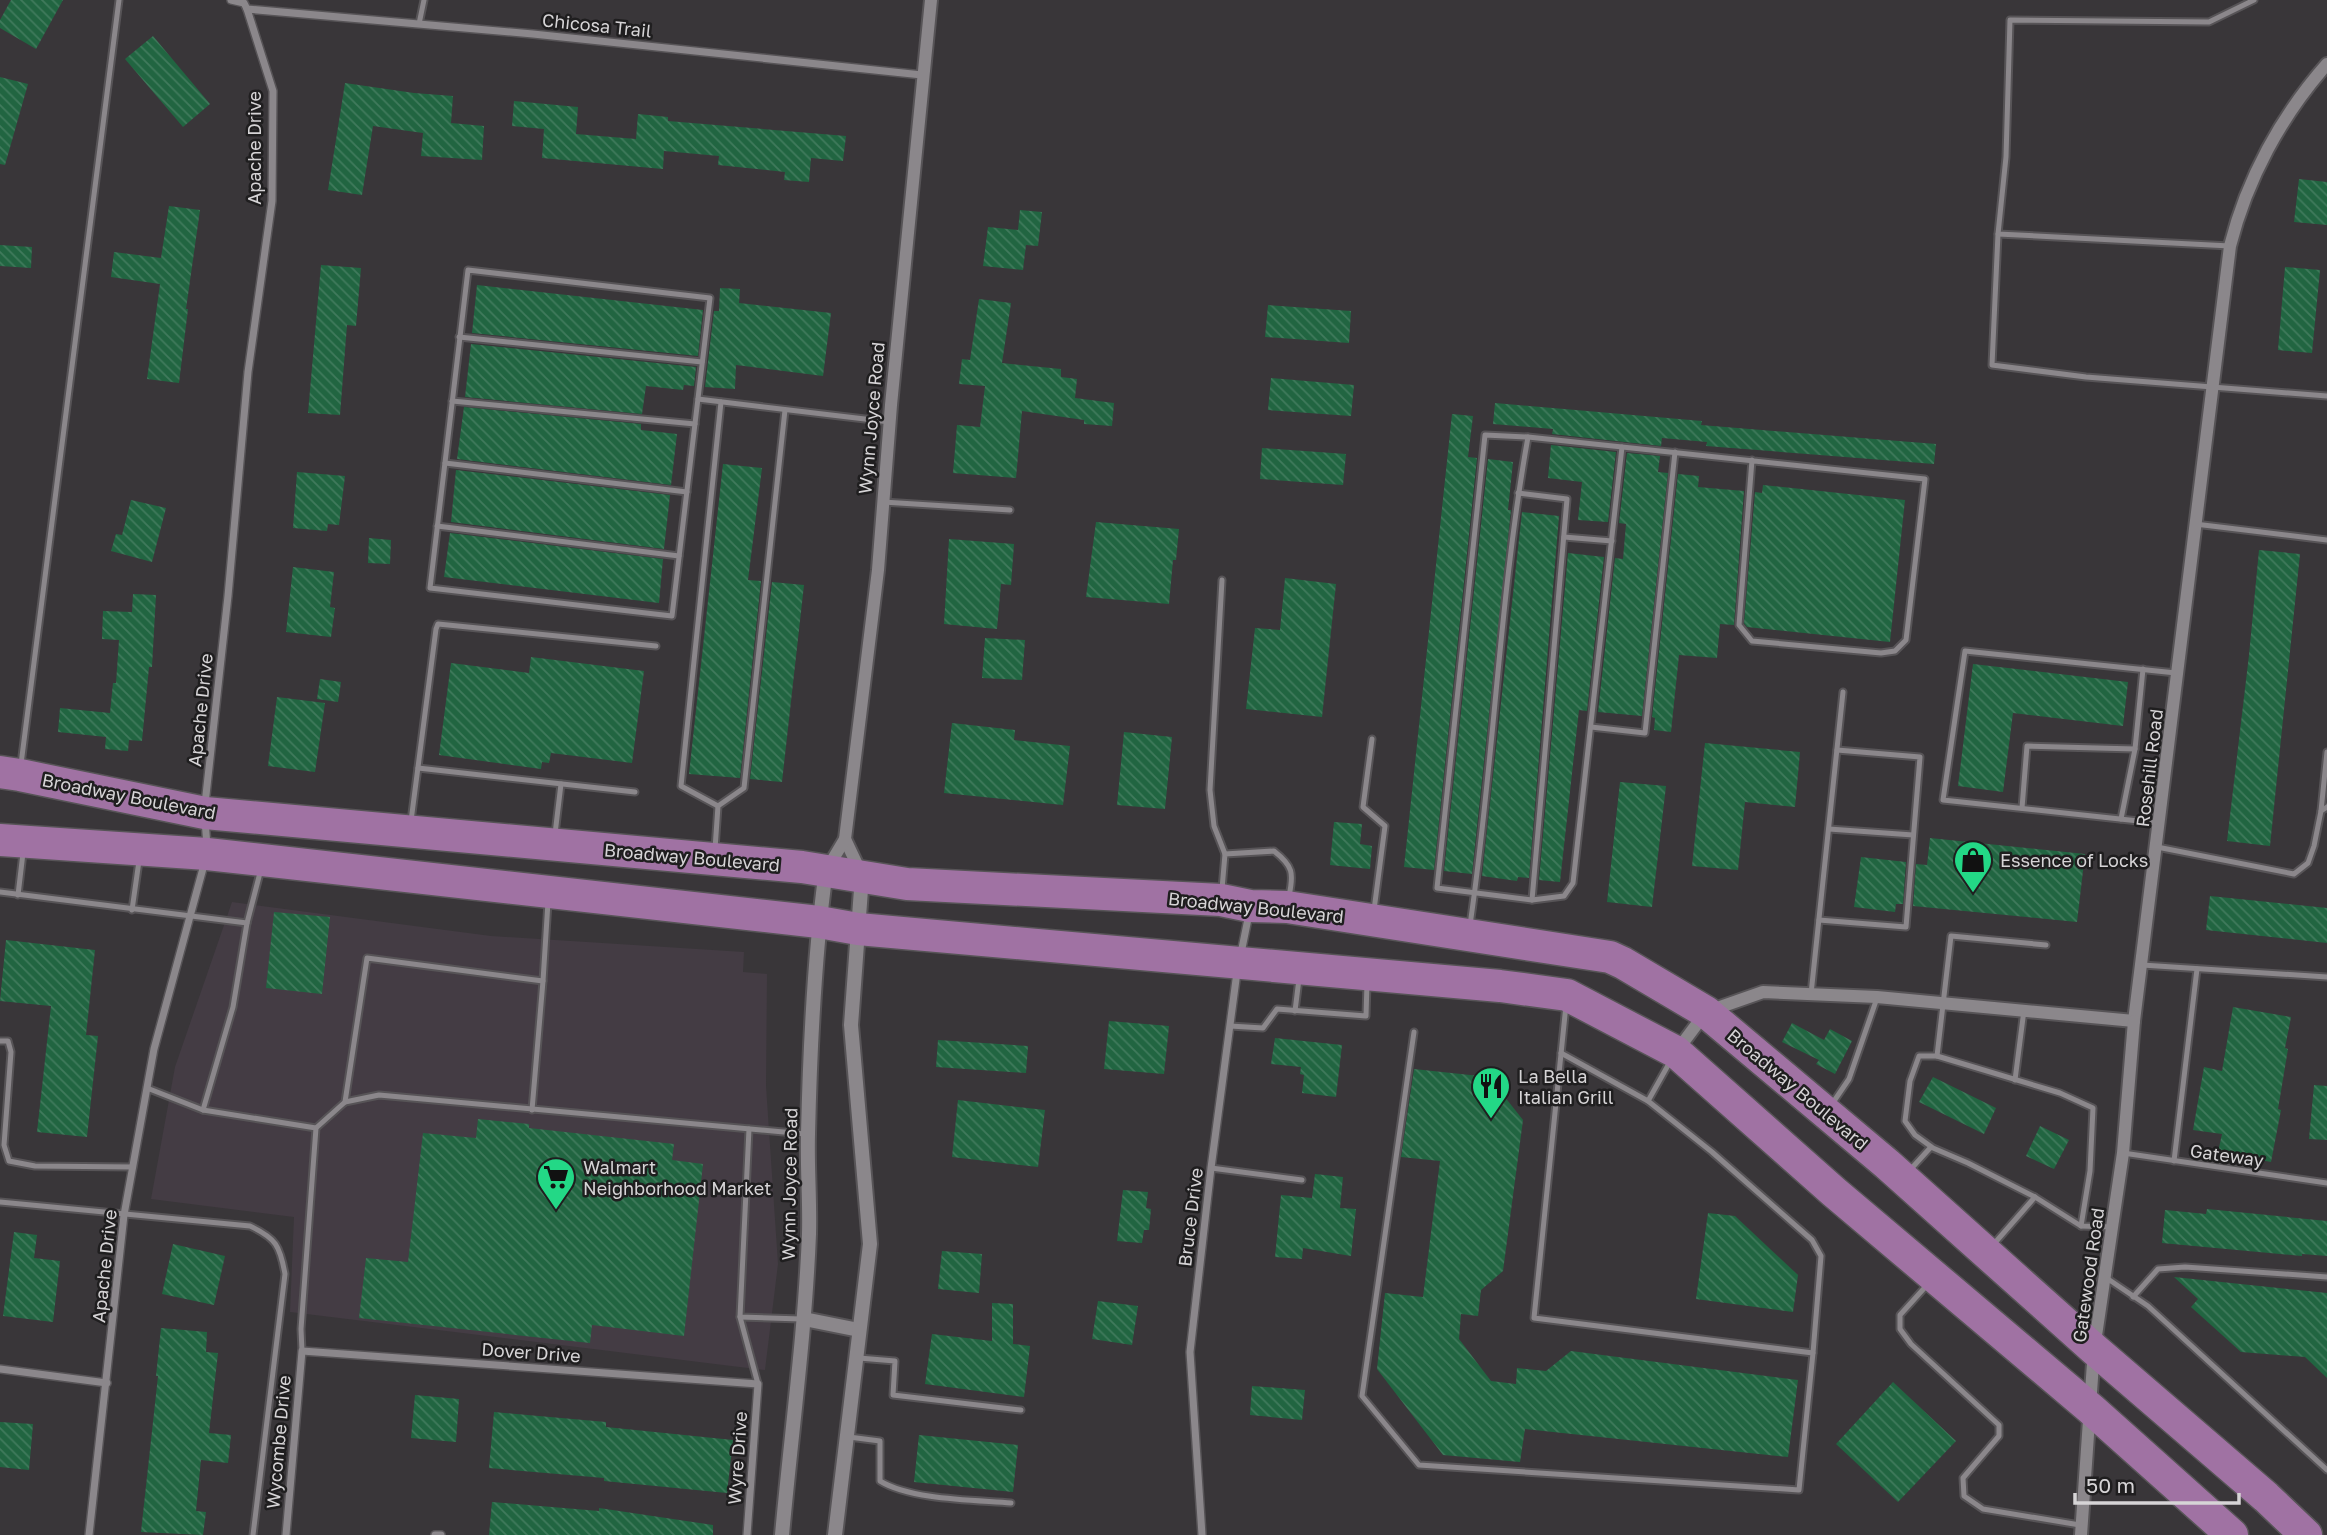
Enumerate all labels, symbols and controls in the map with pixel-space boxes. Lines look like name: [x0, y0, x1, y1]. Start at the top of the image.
street label: Chicosa Trail: [541, 8, 653, 42]
street label: Apache Drive: [243, 91, 265, 205]
street label: Wynn Joyce Road: [853, 341, 889, 495]
street label: Apache Drive: [183, 652, 217, 768]
street label: Rosehill Road: [2131, 708, 2167, 828]
street label: Broadway Boulevard: [40, 768, 218, 824]
street label: Broadway Boulevard: [603, 838, 781, 876]
shop icon: Essence of Locks: [1952, 839, 1994, 894]
place label: Essence of Locks: [2000, 849, 2148, 871]
street label: Broadway Boulevard: [1167, 887, 1345, 927]
street label: Broadway Boulevard: [1723, 1024, 1873, 1154]
restaurant icon: La Bella Italian Grill: [1470, 1065, 1512, 1120]
place label: La Bella Italian Grill: [1518, 1065, 1614, 1108]
street label: Wynn Joyce Road: [777, 1107, 801, 1261]
street label: Gateway: [2189, 1139, 2265, 1171]
supermarket icon: Walmart Neighborhood Market: [535, 1156, 577, 1211]
place label: Walmart Neighborhood Market: [583, 1156, 771, 1199]
street label: Bruce Drive: [1173, 1166, 1207, 1268]
street label: Gatewood Road: [2068, 1206, 2108, 1344]
street label: Apache Drive: [87, 1208, 121, 1324]
street label: Dover Drive: [481, 1338, 581, 1366]
street label: Wycombe Drive: [261, 1374, 295, 1510]
street label: Wyre Drive: [723, 1410, 751, 1506]
scale bar: [2075, 1462, 2240, 1506]
text: 50 m: [2086, 1472, 2135, 1498]

